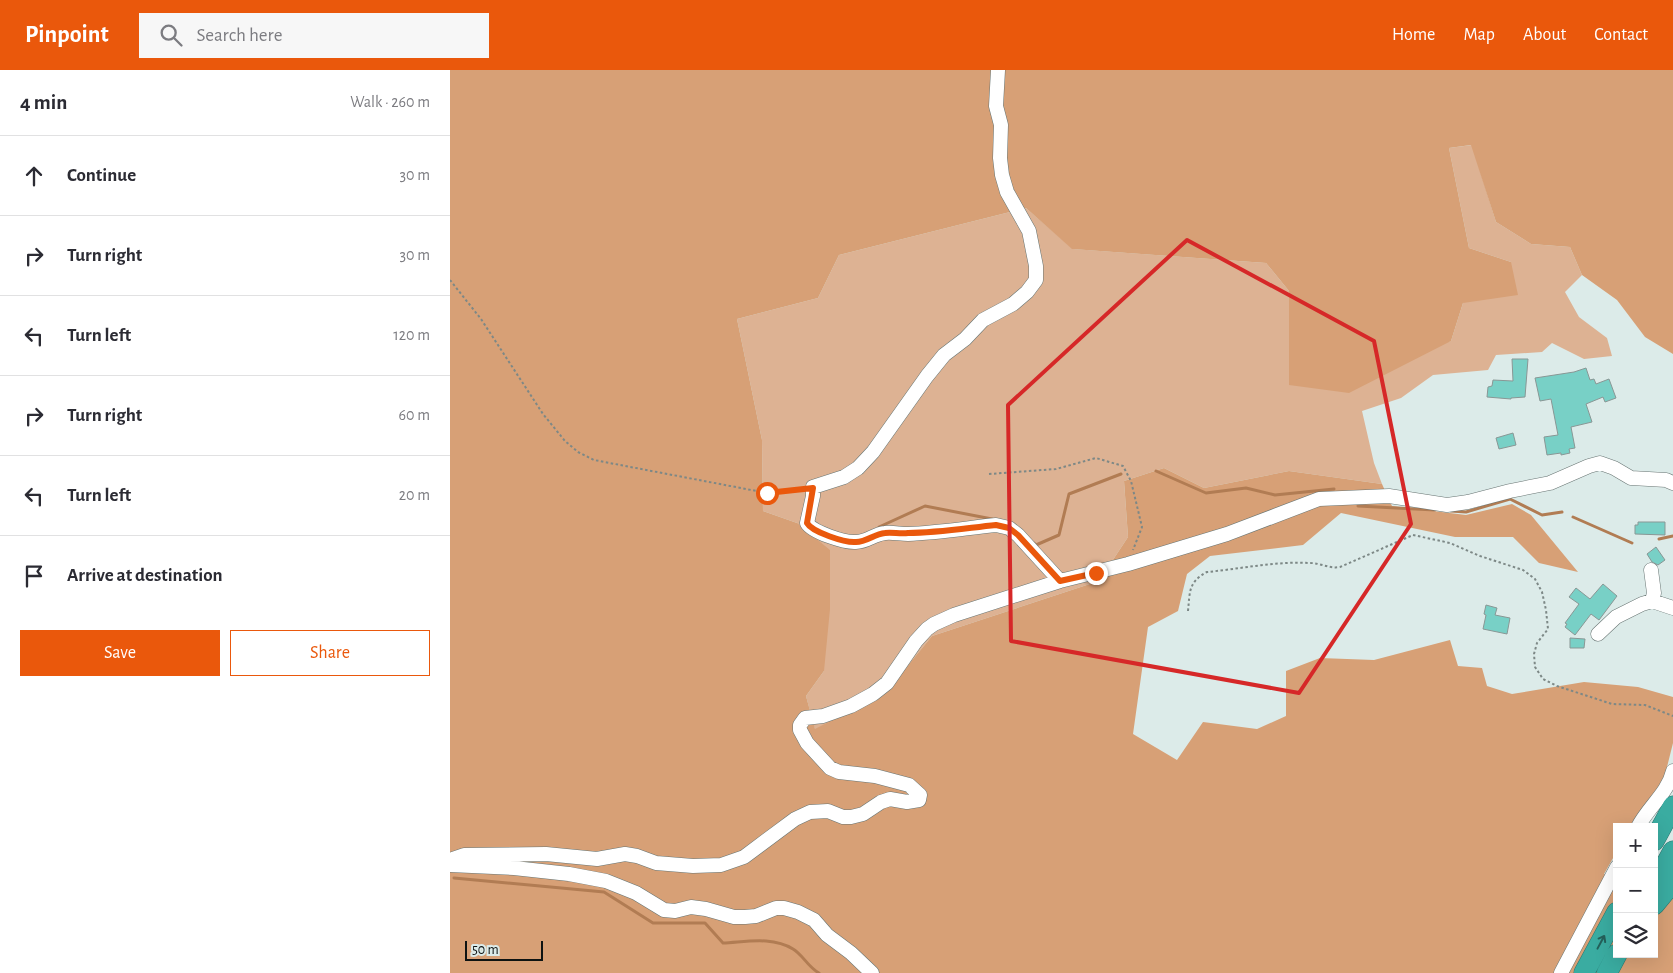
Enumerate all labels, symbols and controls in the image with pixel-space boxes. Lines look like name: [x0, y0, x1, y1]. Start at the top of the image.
search box: [139, 13, 489, 58]
icon: search: [157, 21, 185, 49]
text: Pinpoint: [25, 23, 109, 47]
text: Search here: [197, 26, 283, 45]
text: Home: [1392, 26, 1435, 44]
text: Map: [1463, 26, 1495, 44]
text: About: [1523, 26, 1566, 44]
text: Contact: [1594, 26, 1648, 44]
text: 4 min: [20, 92, 67, 113]
text: Walk · 260 m: [350, 94, 430, 110]
icon: ahead: [20, 162, 48, 190]
text: Continue: [67, 166, 136, 185]
text: 30 m: [400, 167, 430, 183]
icon: right: [20, 242, 48, 270]
text: Turn right: [67, 246, 142, 265]
text: 30 m: [400, 247, 430, 263]
icon: left: [20, 322, 48, 350]
text: Turn left: [67, 326, 131, 345]
text: 120 m: [393, 327, 430, 343]
icon: right: [20, 402, 48, 430]
text: Turn right: [67, 406, 142, 425]
text: 60 m: [399, 407, 430, 423]
icon: left: [20, 482, 48, 510]
route start: [756, 482, 779, 505]
text: Turn left: [67, 486, 131, 505]
text: 20 m: [399, 487, 430, 503]
icon: arrive: [20, 562, 48, 590]
route end: [1085, 562, 1108, 585]
text: Arrive at destination: [67, 566, 223, 585]
button: Save: [20, 630, 220, 676]
button: Share: [230, 630, 430, 676]
map controls: [1613, 823, 1658, 958]
button: +: [1613, 823, 1658, 868]
button: −: [1613, 868, 1658, 913]
button: layers: [1613, 913, 1658, 958]
one-way arrow: [1596, 936, 1606, 950]
scale bar: [465, 938, 542, 961]
text: 50 m: [472, 943, 499, 957]

